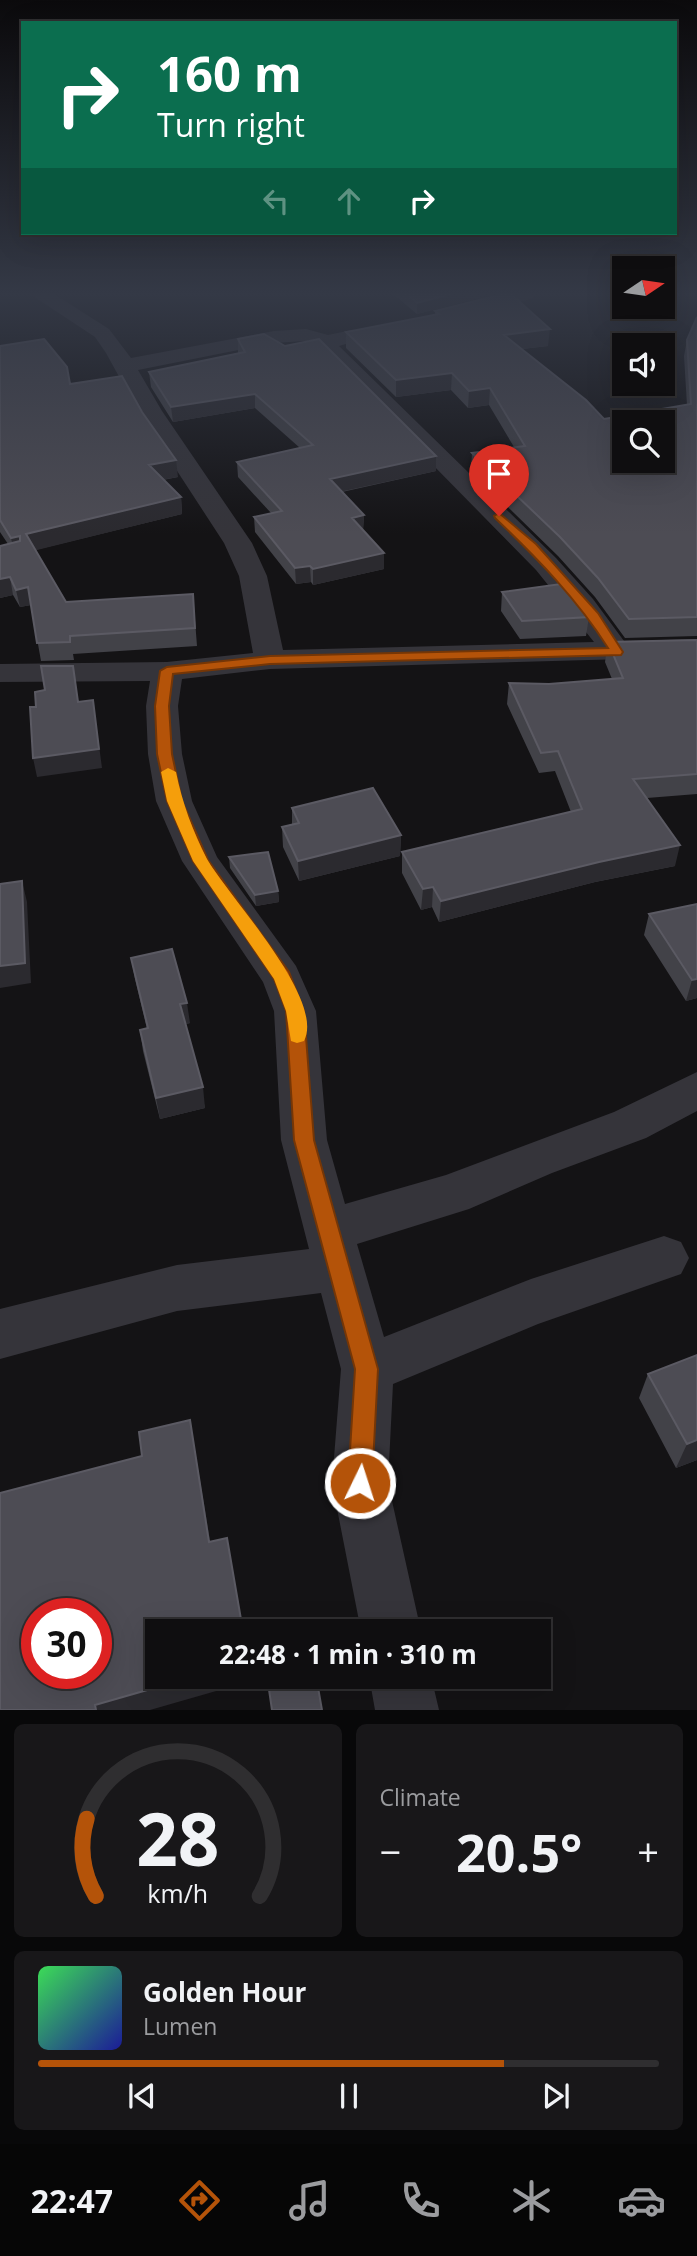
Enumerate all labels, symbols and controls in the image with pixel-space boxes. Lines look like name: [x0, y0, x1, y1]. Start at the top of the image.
text: 160 m: [157, 40, 302, 106]
icon: right: [42, 49, 133, 140]
text: Turn right: [157, 103, 305, 146]
icon: left: [257, 182, 295, 220]
icon: ahead: [330, 182, 368, 220]
icon: right: [403, 182, 441, 220]
north arrow: [612, 256, 676, 318]
map controls: [612, 256, 675, 473]
button: sound: [612, 333, 675, 396]
button: search: [612, 410, 675, 473]
pin: [469, 444, 529, 516]
icon: arrive: [480, 455, 518, 493]
position arrow: [323, 1446, 397, 1520]
speed limit sign: 30: [21, 1598, 112, 1689]
text: 22:48 · 1 min · 310 m: [219, 1636, 477, 1672]
text: Climate: [380, 1781, 461, 1813]
text: 28: [136, 1789, 219, 1888]
text: 20.5°: [456, 1816, 582, 1887]
text: −: [380, 1825, 401, 1877]
text: +: [637, 1825, 659, 1877]
text: km/h: [147, 1876, 208, 1910]
text: Golden Hour: [143, 1974, 306, 2010]
text: Lumen: [143, 2010, 217, 2042]
icon: previous: [123, 2077, 161, 2115]
icon: pause: [330, 2077, 368, 2115]
icon: next: [537, 2077, 575, 2115]
icon: directions: [175, 2176, 224, 2225]
icon: music: [285, 2176, 334, 2225]
icon: phone: [396, 2176, 445, 2225]
icon: climate: [507, 2176, 556, 2225]
icon: car: [617, 2176, 666, 2225]
text: 22:47: [31, 2179, 113, 2222]

